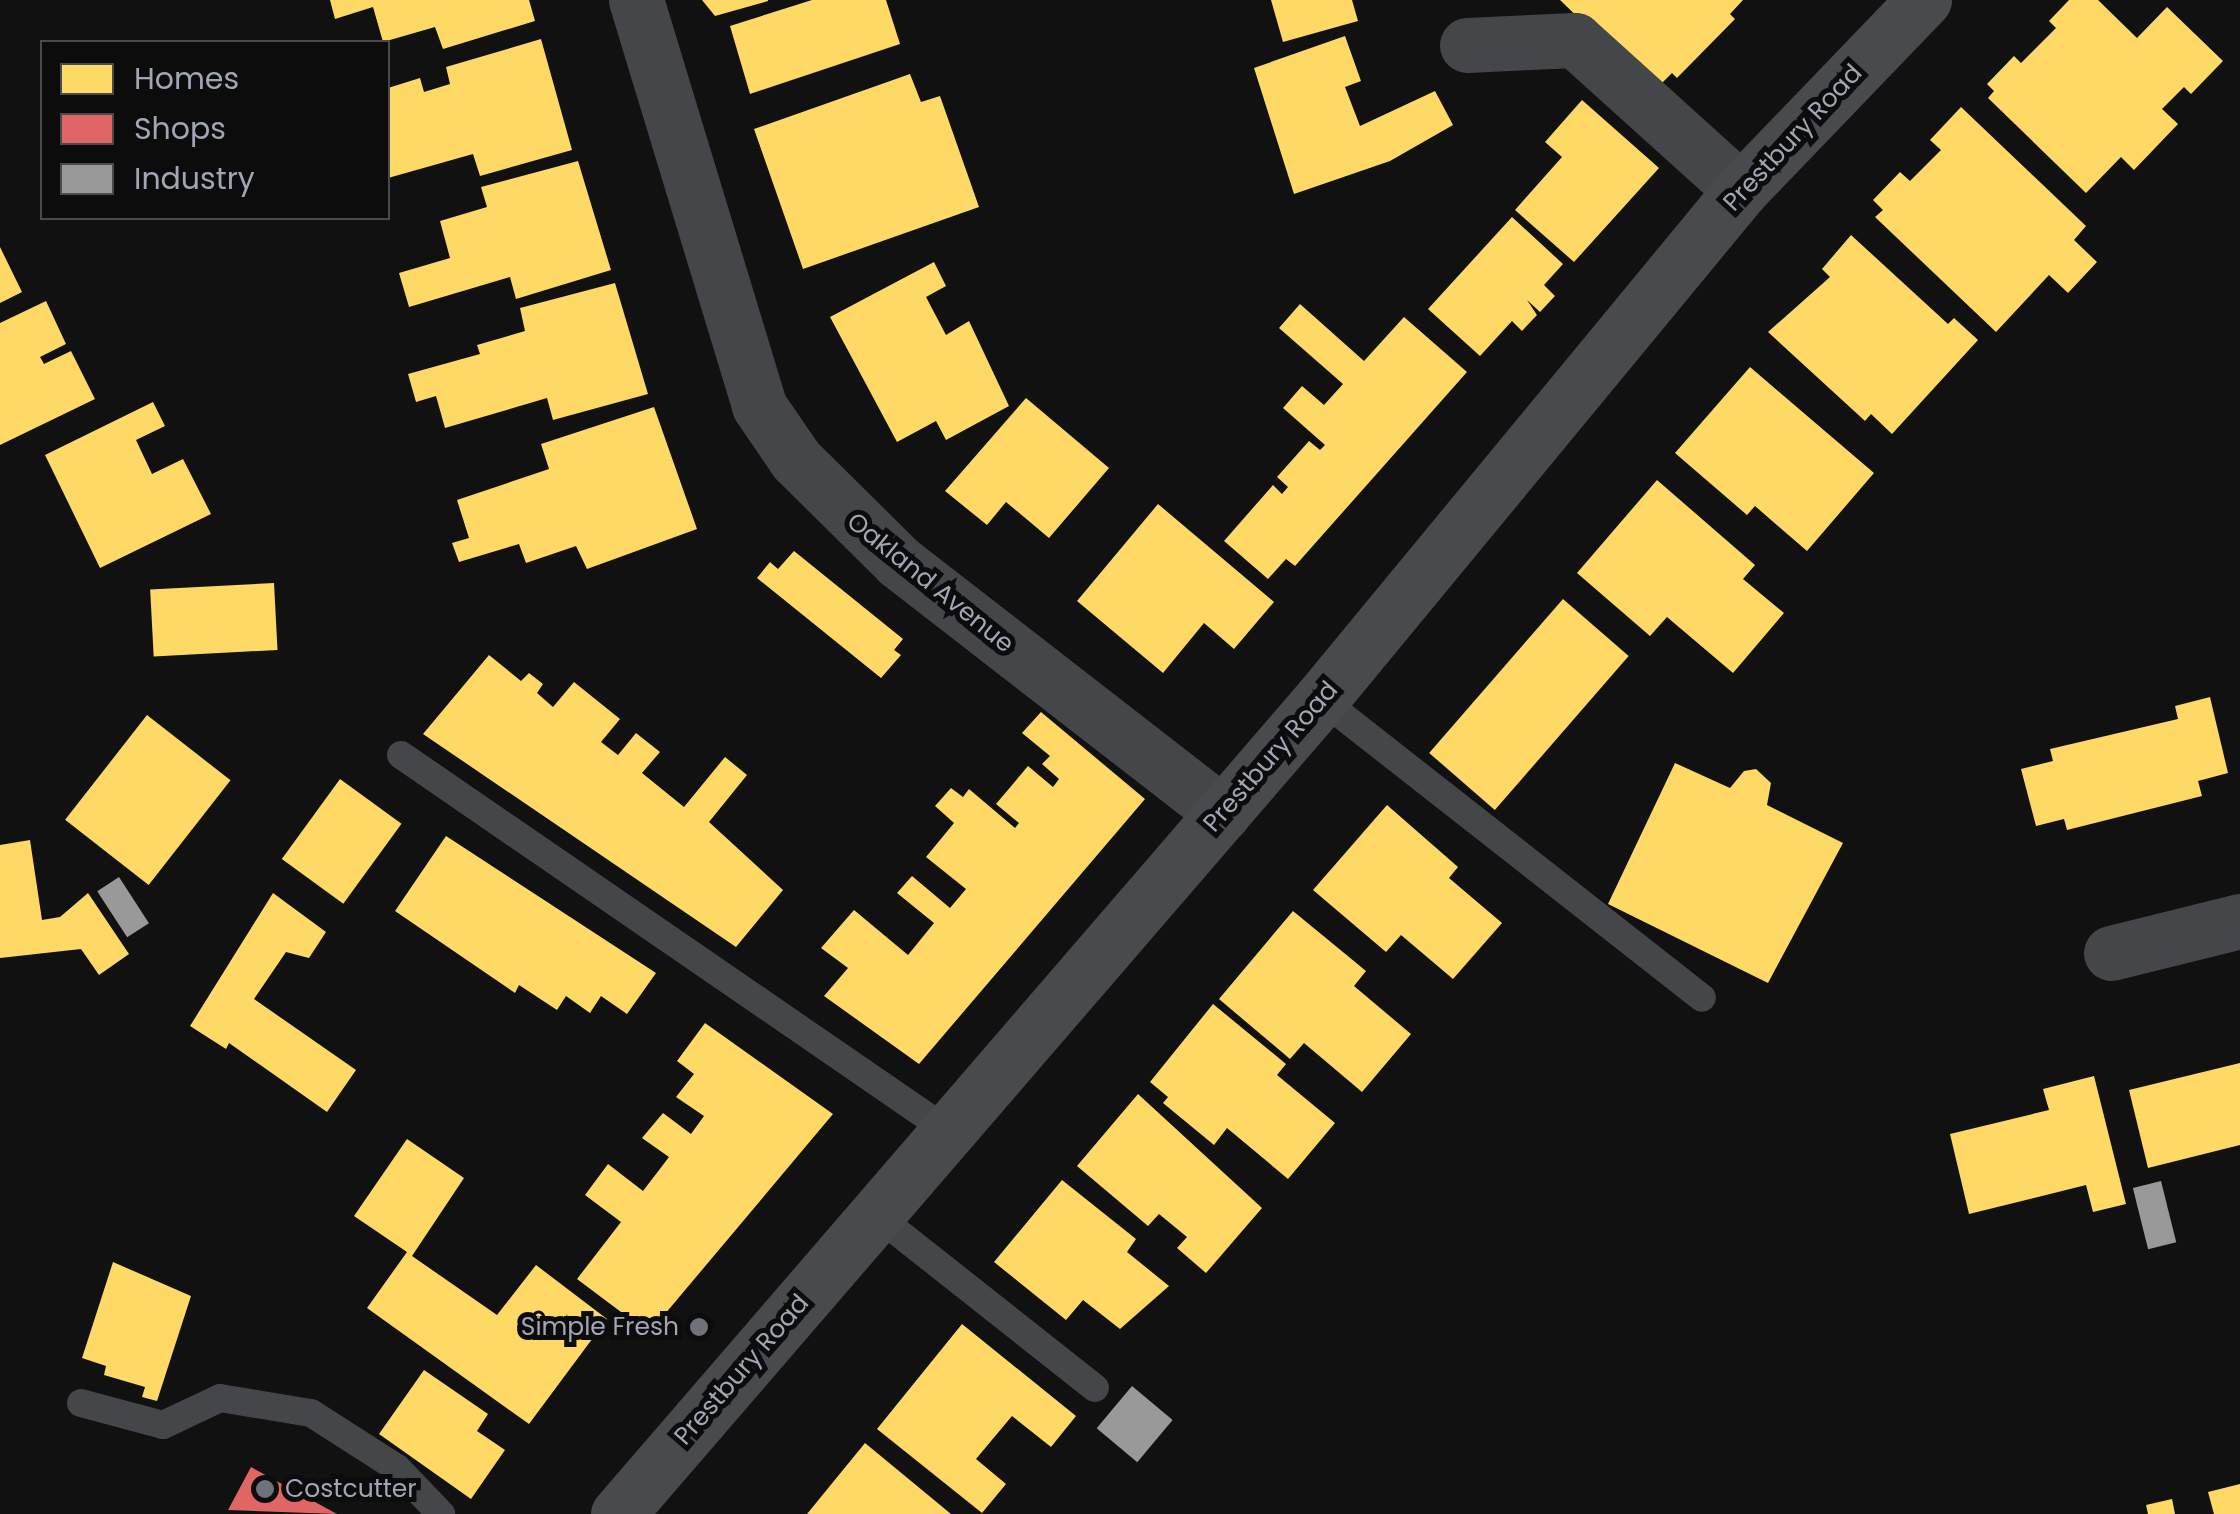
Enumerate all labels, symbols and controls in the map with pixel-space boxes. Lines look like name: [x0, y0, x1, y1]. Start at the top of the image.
legend: [40, 40, 390, 220]
text: Homes: [134, 57, 239, 100]
street label: Prestbury Road: [1717, 59, 1869, 217]
text: Shops: [134, 107, 226, 150]
text: Industry: [134, 157, 255, 200]
street label: Oakland Avenue: [841, 507, 1019, 659]
street label: Prestbury Road: [1198, 676, 1344, 838]
street label: Prestbury Road: [669, 1289, 815, 1451]
place label: Simple Fresh: [521, 1312, 679, 1342]
marker: Simple Fresh: [688, 1316, 710, 1338]
place label: Costcutter: [285, 1474, 417, 1504]
marker: Costcutter: [254, 1478, 276, 1500]

